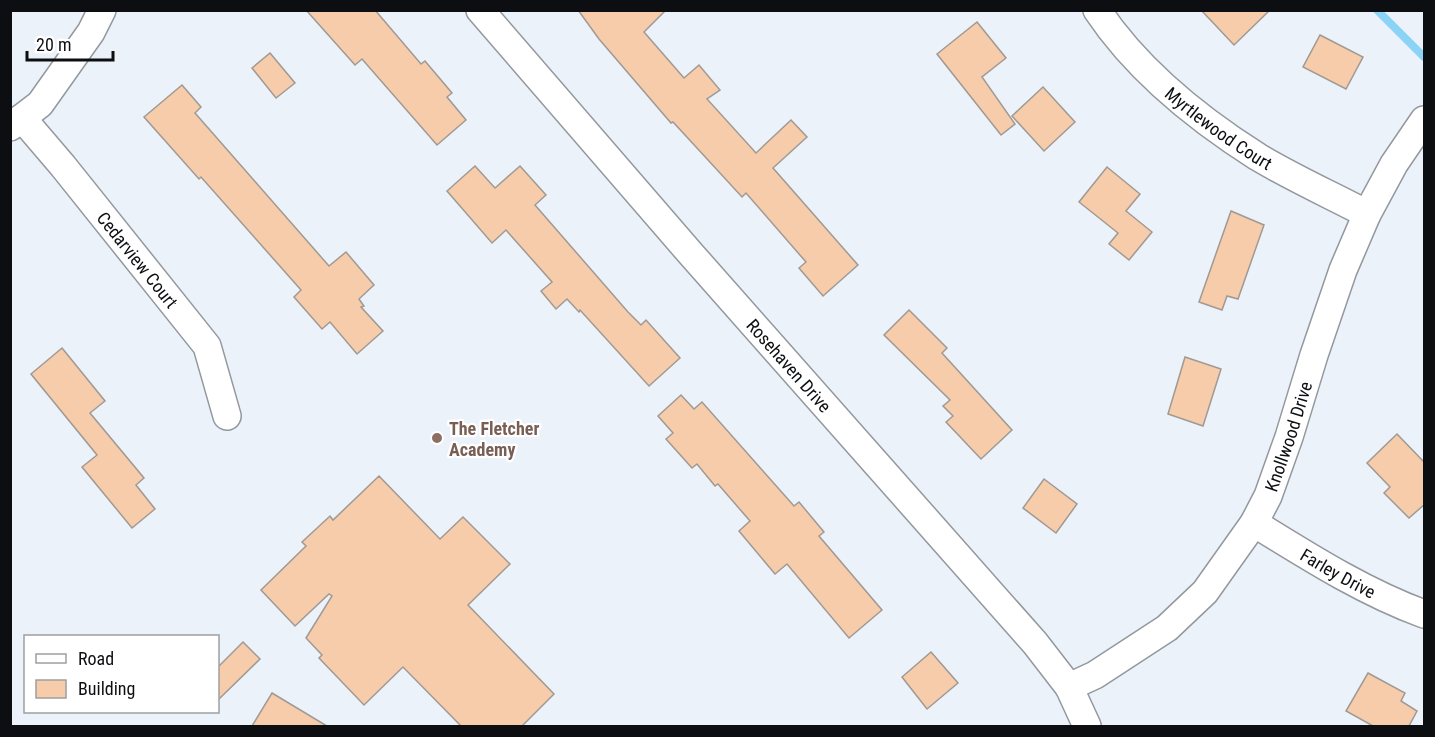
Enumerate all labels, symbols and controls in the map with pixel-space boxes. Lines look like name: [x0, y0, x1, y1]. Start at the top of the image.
scale bar: [27, 24, 112, 62]
text: 20 m: [36, 34, 71, 55]
street label: Myrtlewood Court: [1161, 82, 1276, 174]
street label: Cedarview Court: [93, 207, 183, 312]
street label: Rosehaven Drive: [743, 314, 836, 416]
street label: Knollwood Drive: [1260, 379, 1316, 494]
place label: The Fletcher Academy: [449, 418, 539, 460]
marker: The Fletcher Academy: [430, 431, 444, 445]
street label: Farley Drive: [1297, 544, 1379, 602]
legend: [24, 635, 219, 713]
text: Road: [78, 648, 114, 669]
text: Building: [78, 678, 135, 699]

